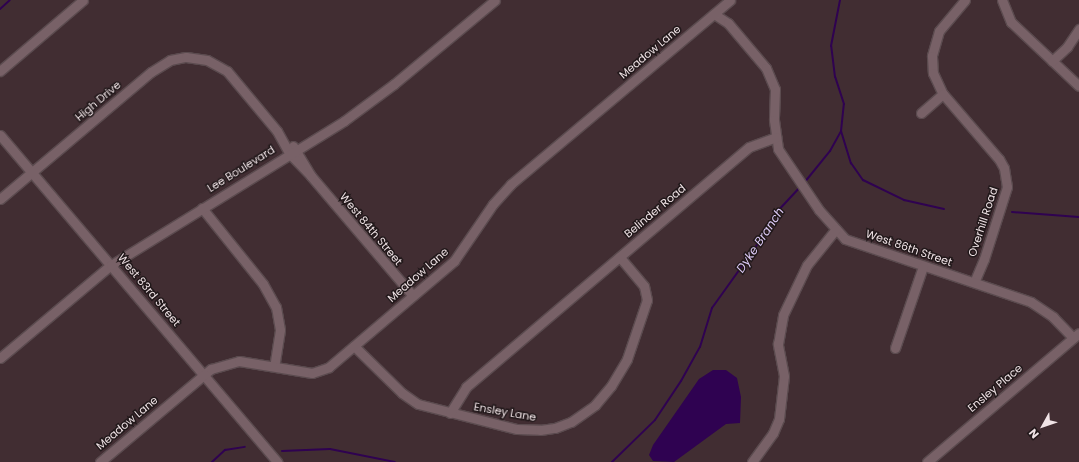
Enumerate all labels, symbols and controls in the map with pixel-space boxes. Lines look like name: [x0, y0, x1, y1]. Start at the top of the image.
street label: Meadow Lane: [617, 22, 683, 82]
street label: High Drive: [73, 78, 123, 124]
street label: Lee Boulevard: [205, 143, 277, 195]
street label: Belinder Road: [622, 182, 688, 240]
street label: Overhill Road: [966, 186, 1000, 258]
street label: West 84th Street: [337, 190, 405, 268]
water label: Dyke Branch: [733, 205, 787, 275]
street label: West 86th Street: [864, 227, 954, 269]
street label: Meadow Lane: [385, 245, 451, 305]
street label: West 83rd Street: [115, 251, 183, 329]
street label: Ensley Place: [965, 361, 1025, 415]
street label: Meadow Lane: [94, 393, 160, 453]
street label: Ensley Lane: [473, 400, 537, 424]
north arrow: [1023, 406, 1063, 446]
text: N: [1025, 425, 1043, 442]

